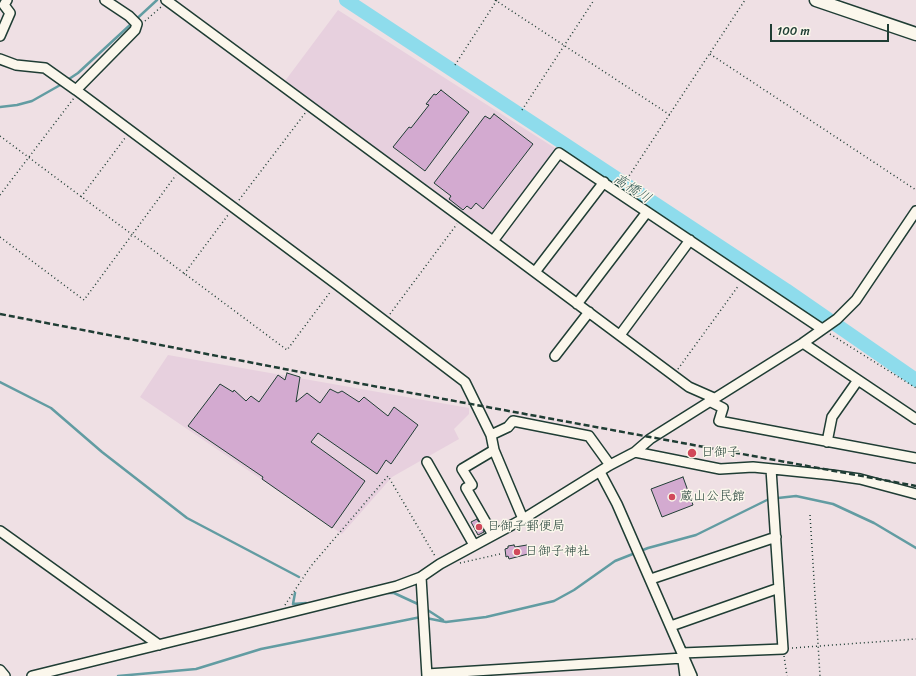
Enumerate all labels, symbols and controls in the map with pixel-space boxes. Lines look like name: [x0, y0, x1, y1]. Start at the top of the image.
scale bar: [772, 16, 891, 42]
text: 100 m: [777, 20, 810, 42]
water label: 高橋川: [610, 171, 654, 207]
place label: 日御子: [701, 445, 740, 461]
marker: 日御子: [686, 447, 698, 459]
place label: 蔵山公民館: [680, 489, 745, 505]
marker: 蔵山公民館: [667, 492, 677, 502]
place label: 日御子郵便局: [487, 519, 565, 535]
marker: 日御子郵便局: [474, 522, 484, 532]
place label: 日御子神社: [525, 544, 590, 560]
marker: 日御子神社: [512, 547, 522, 557]

